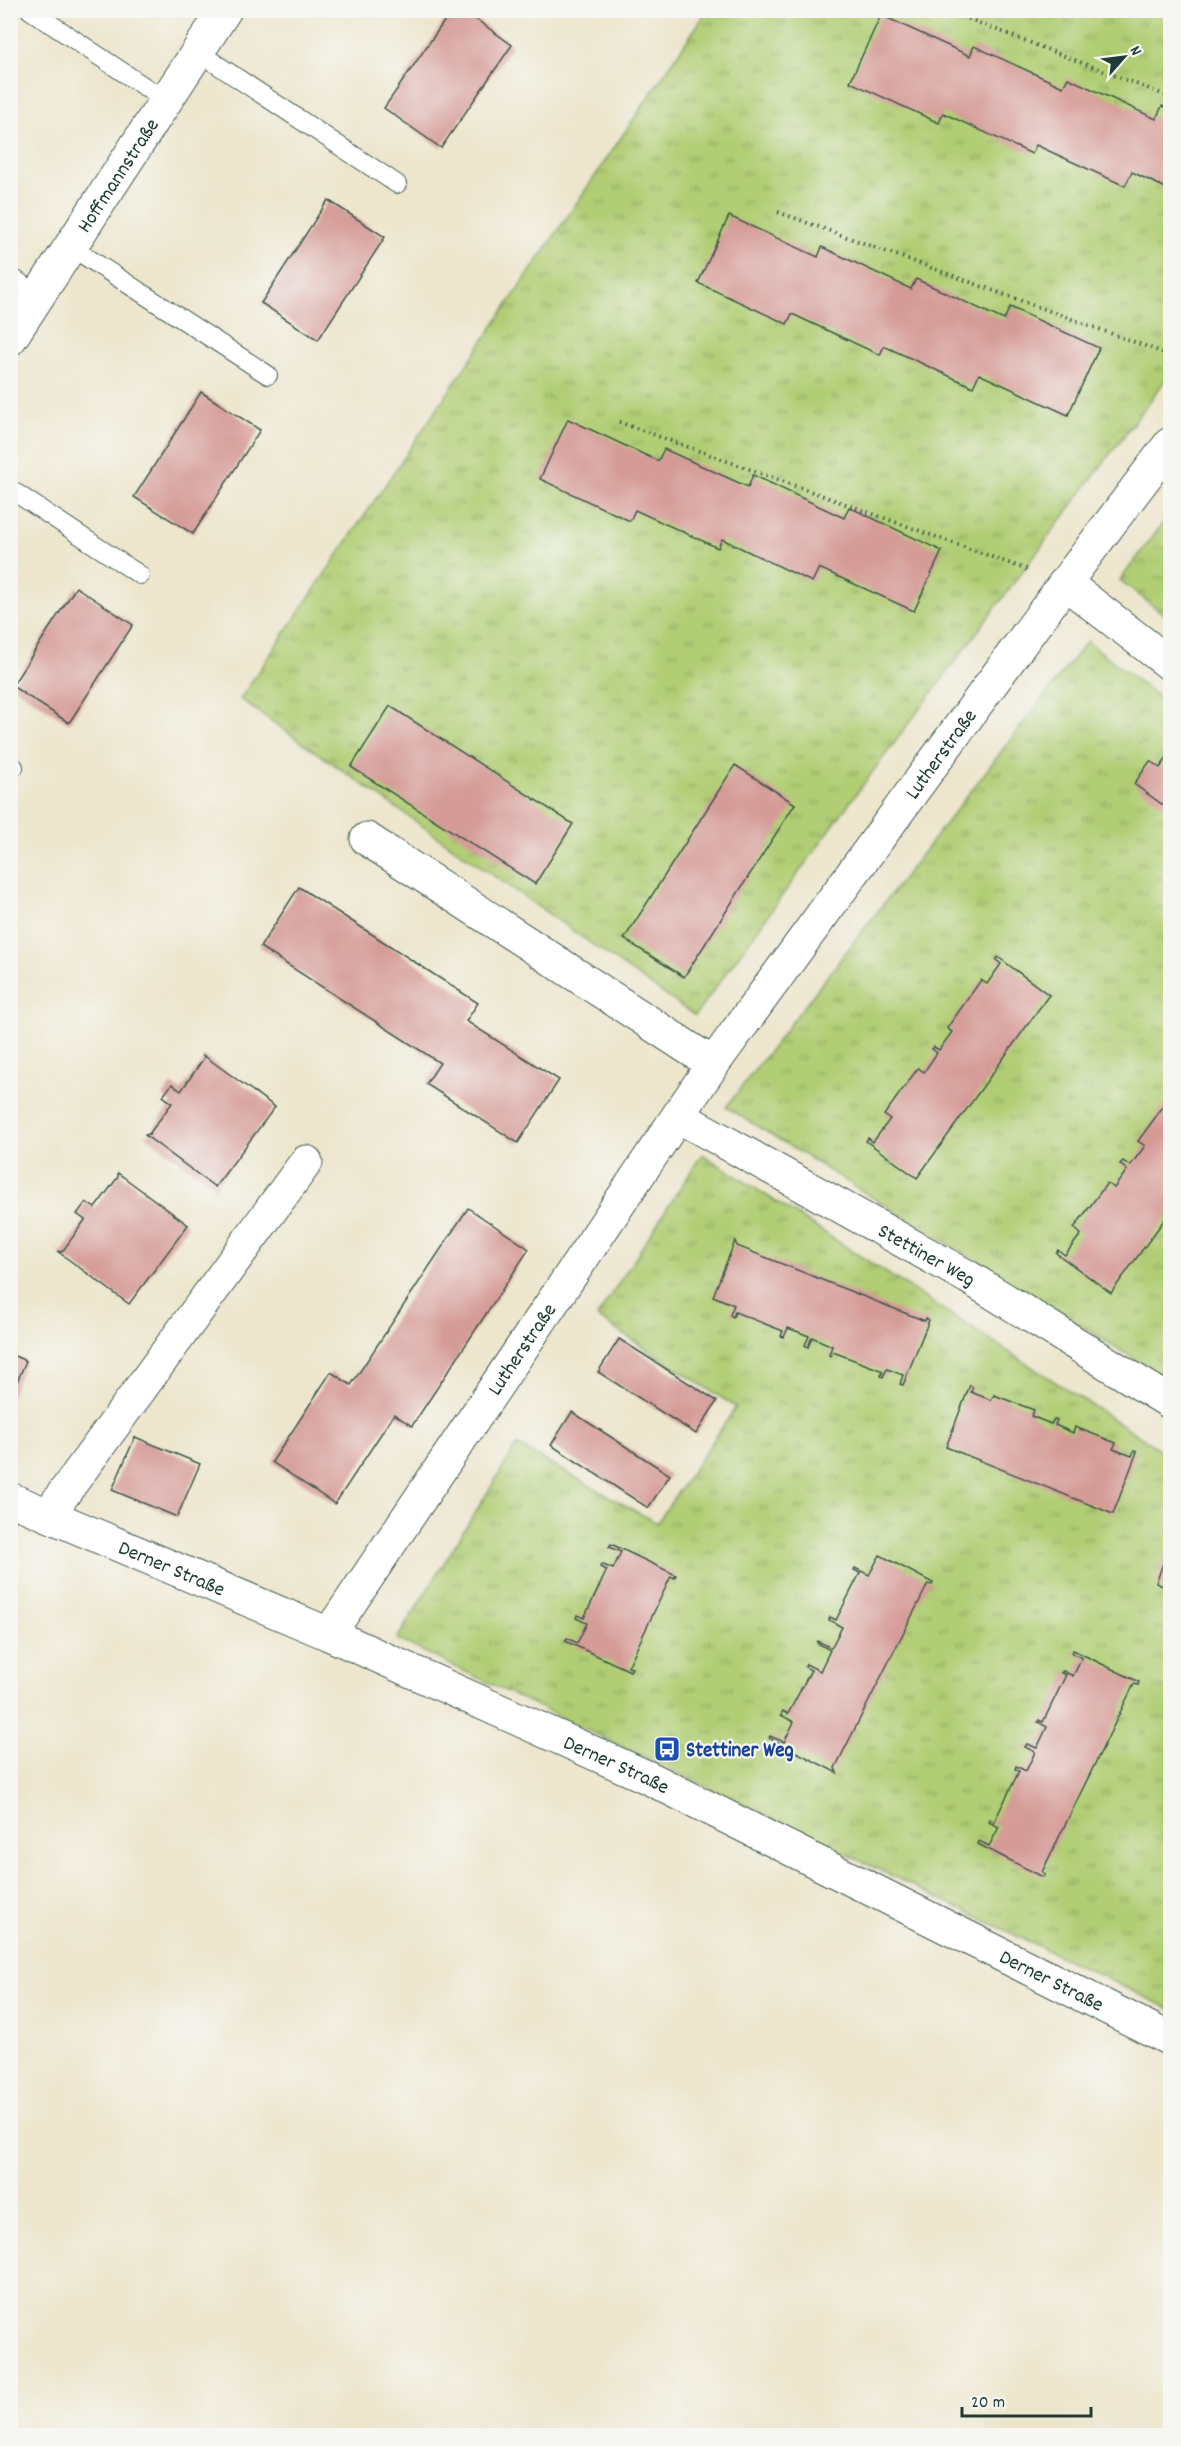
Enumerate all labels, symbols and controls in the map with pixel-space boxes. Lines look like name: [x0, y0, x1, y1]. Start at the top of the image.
north arrow: [1094, 27, 1154, 87]
text: N: [1123, 42, 1147, 60]
street label: Hoffmannstraße: [71, 113, 168, 240]
street label: Lutherstraße: [899, 704, 986, 807]
street label: Stettiner Weg: [871, 1218, 980, 1296]
street label: Lutherstraße: [482, 1298, 566, 1403]
street label: Derner Straße: [113, 1534, 229, 1606]
street label: Derner Straße: [558, 1729, 673, 1804]
bus stop icon: Stettiner Weg: [652, 1734, 682, 1764]
place label: Stettiner Weg: [686, 1737, 794, 1767]
street label: Derner Straße: [993, 1944, 1108, 2021]
scale bar: [962, 2380, 1091, 2418]
text: 20 m: [971, 2391, 1005, 2416]

